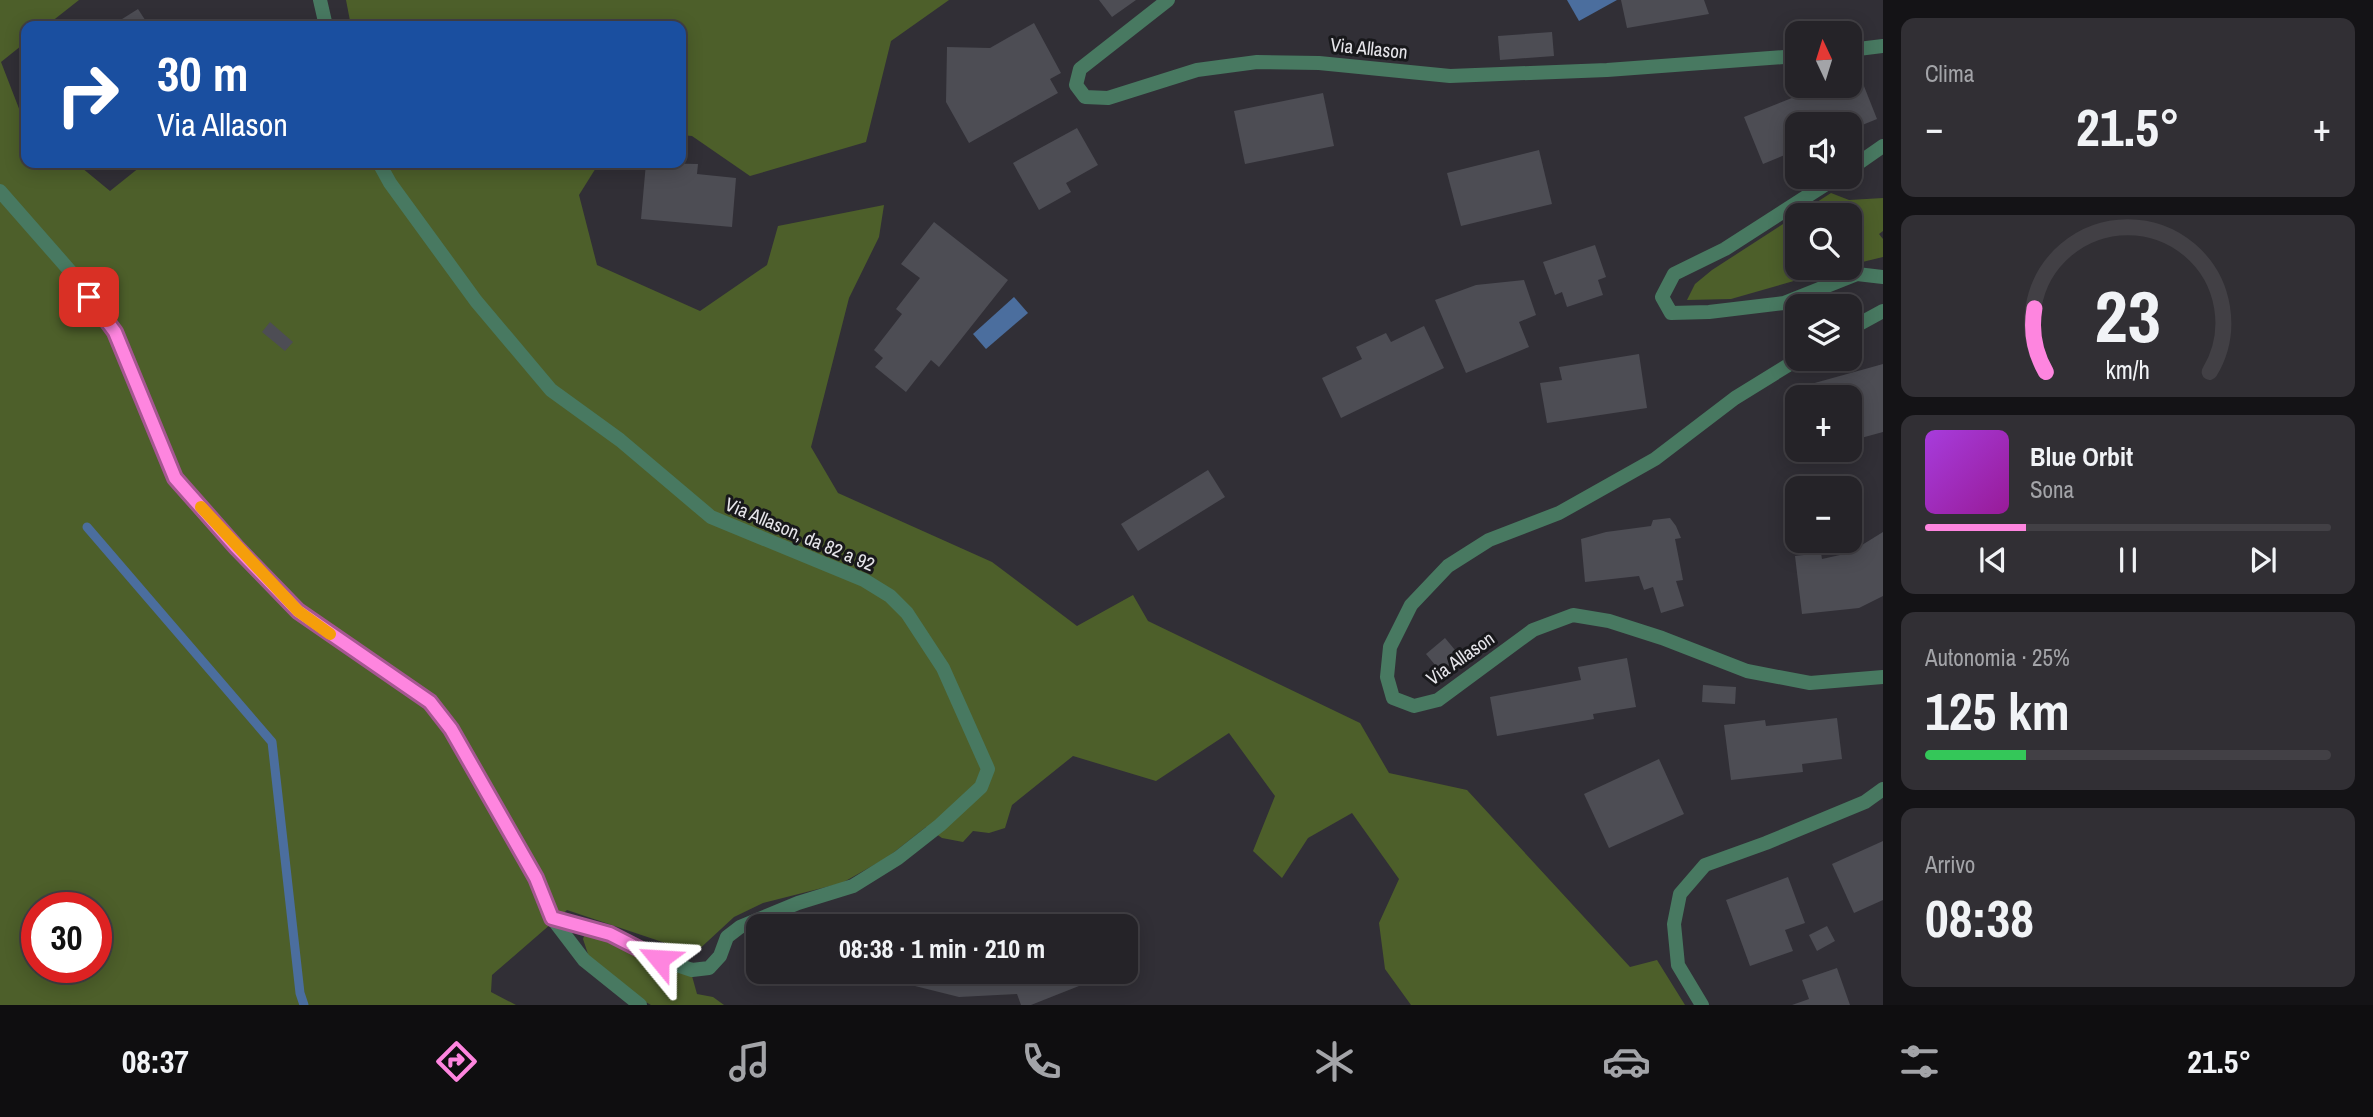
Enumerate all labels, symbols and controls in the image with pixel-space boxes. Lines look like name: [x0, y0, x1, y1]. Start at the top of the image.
north arrow: [1785, 21, 1862, 98]
map controls: [1785, 21, 1862, 553]
street label: Via Allason: [1329, 31, 1409, 65]
text: 30 m: [157, 40, 249, 106]
icon: right: [42, 49, 133, 140]
text: Clima: [1925, 58, 1974, 89]
text: 21.5°: [2076, 92, 2180, 162]
text: −: [1925, 102, 1943, 153]
text: +: [2313, 102, 2331, 153]
text: Via Allason: [157, 103, 288, 146]
button: sound: [1785, 112, 1862, 189]
button: search: [1785, 203, 1862, 280]
pin: [59, 267, 119, 327]
text: 23: [2095, 267, 2161, 365]
icon: arrive: [70, 278, 108, 316]
button: layers: [1785, 294, 1862, 371]
text: km/h: [2106, 353, 2150, 387]
button: +: [1785, 385, 1862, 462]
text: Blue Orbit: [2030, 439, 2133, 474]
text: Sona: [2030, 474, 2074, 505]
button: −: [1785, 476, 1862, 553]
street label: Via Allason, da 82 a 92: [721, 491, 879, 577]
icon: previous: [1974, 541, 2012, 579]
icon: pause: [2109, 541, 2147, 579]
icon: next: [2244, 541, 2282, 579]
street label: Via Allason: [1421, 625, 1499, 691]
text: Autonomia · 25%: [1925, 642, 2070, 673]
text: 125 km: [1925, 676, 2070, 746]
text: Arrivo: [1925, 849, 1975, 880]
text: 08:38: [1925, 883, 2034, 953]
speed limit sign: 30: [21, 892, 112, 983]
position arrow: [622, 922, 696, 996]
text: 08:38 · 1 min · 210 m: [839, 931, 1045, 966]
icon: directions: [432, 1037, 481, 1086]
icon: music: [725, 1037, 774, 1086]
icon: phone: [1017, 1037, 1066, 1086]
icon: climate: [1310, 1037, 1359, 1086]
icon: car: [1602, 1037, 1651, 1086]
icon: filters: [1895, 1037, 1944, 1086]
text: 08:37: [122, 1040, 189, 1083]
text: 21.5°: [2187, 1040, 2251, 1083]

